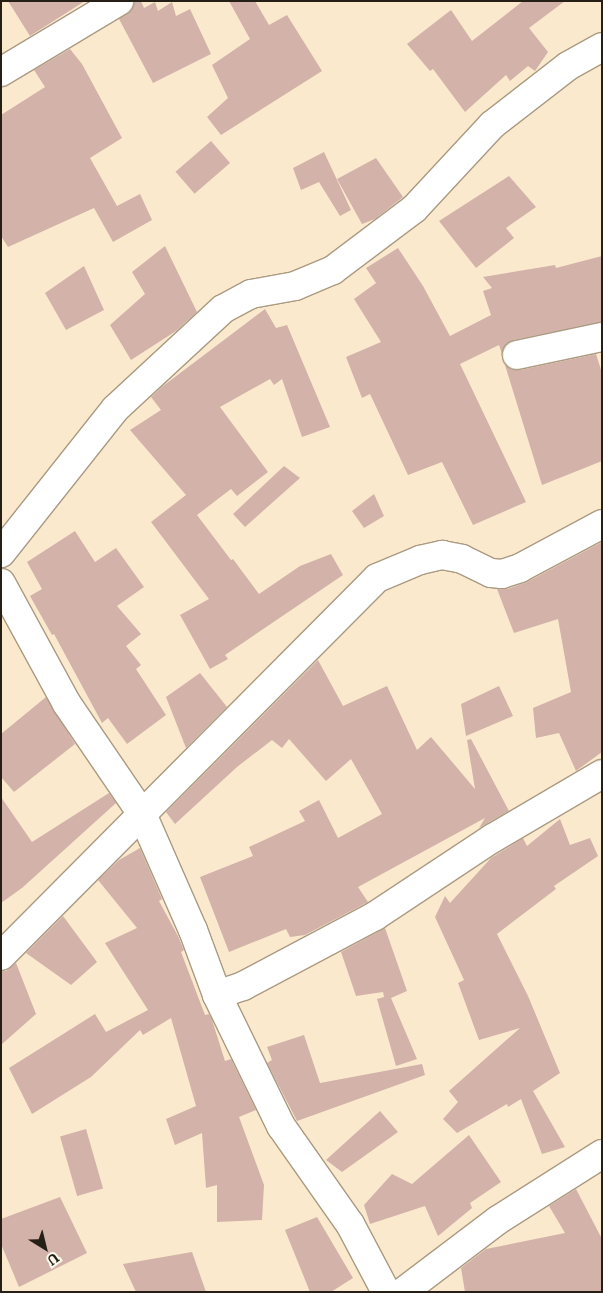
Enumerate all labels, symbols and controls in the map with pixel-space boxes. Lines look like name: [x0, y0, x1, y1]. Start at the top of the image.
north arrow: [20, 1223, 70, 1273]
text: U: [43, 1249, 64, 1271]

